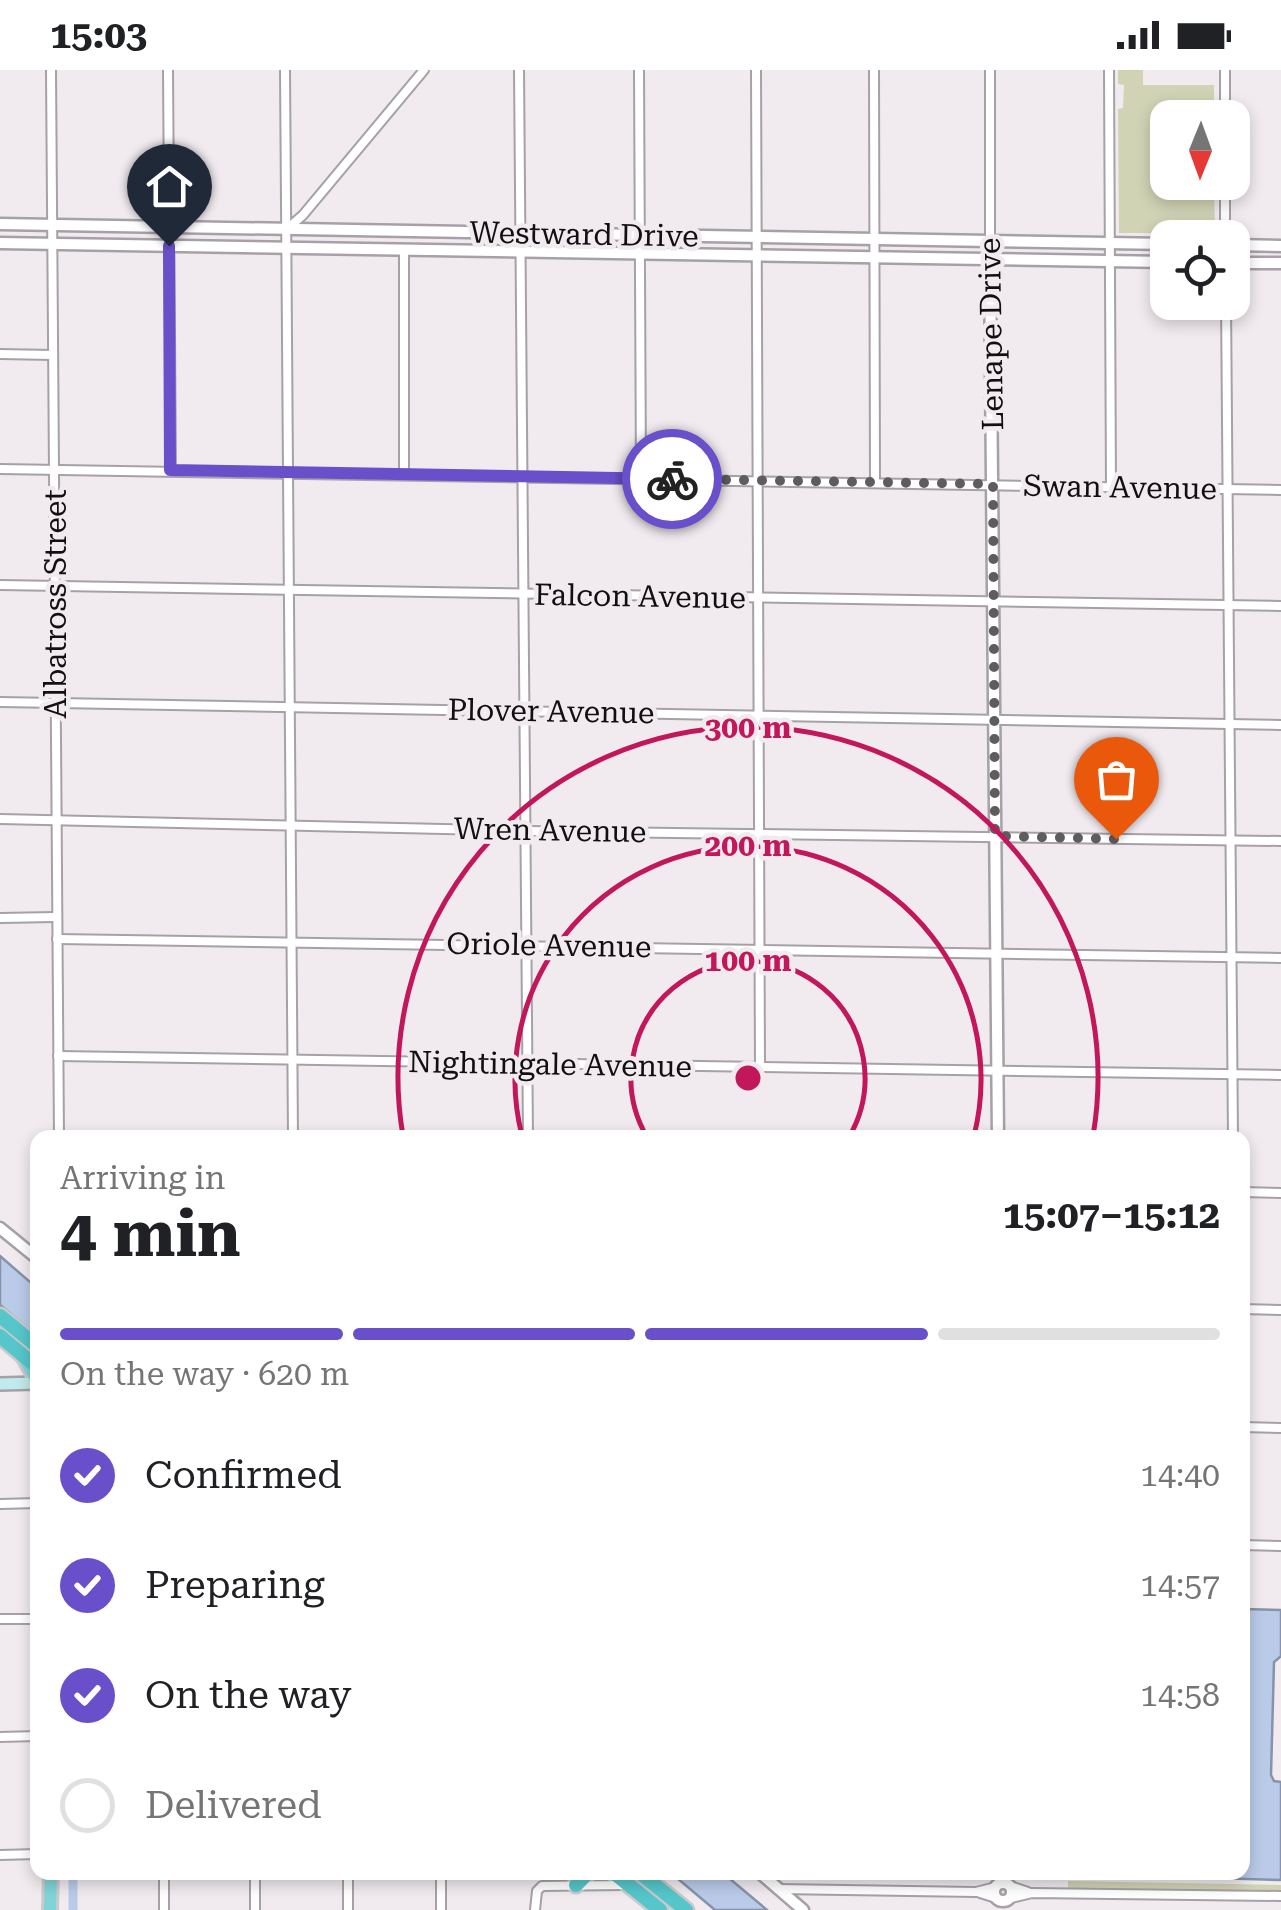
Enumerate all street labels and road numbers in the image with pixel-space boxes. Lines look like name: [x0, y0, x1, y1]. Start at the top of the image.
street label: Westward Drive: [469, 215, 699, 253]
street label: Lenape Drive: [972, 237, 1010, 431]
street label: Swan Avenue: [1023, 468, 1217, 506]
street label: Albatross Street: [38, 489, 73, 719]
street label: Falcon Avenue: [534, 577, 746, 615]
street label: Plover Avenue: [447, 692, 655, 730]
street label: Wren Avenue: [453, 811, 647, 849]
street label: Oriole Avenue: [446, 926, 652, 964]
street label: Nightingale Avenue: [408, 1044, 692, 1084]

